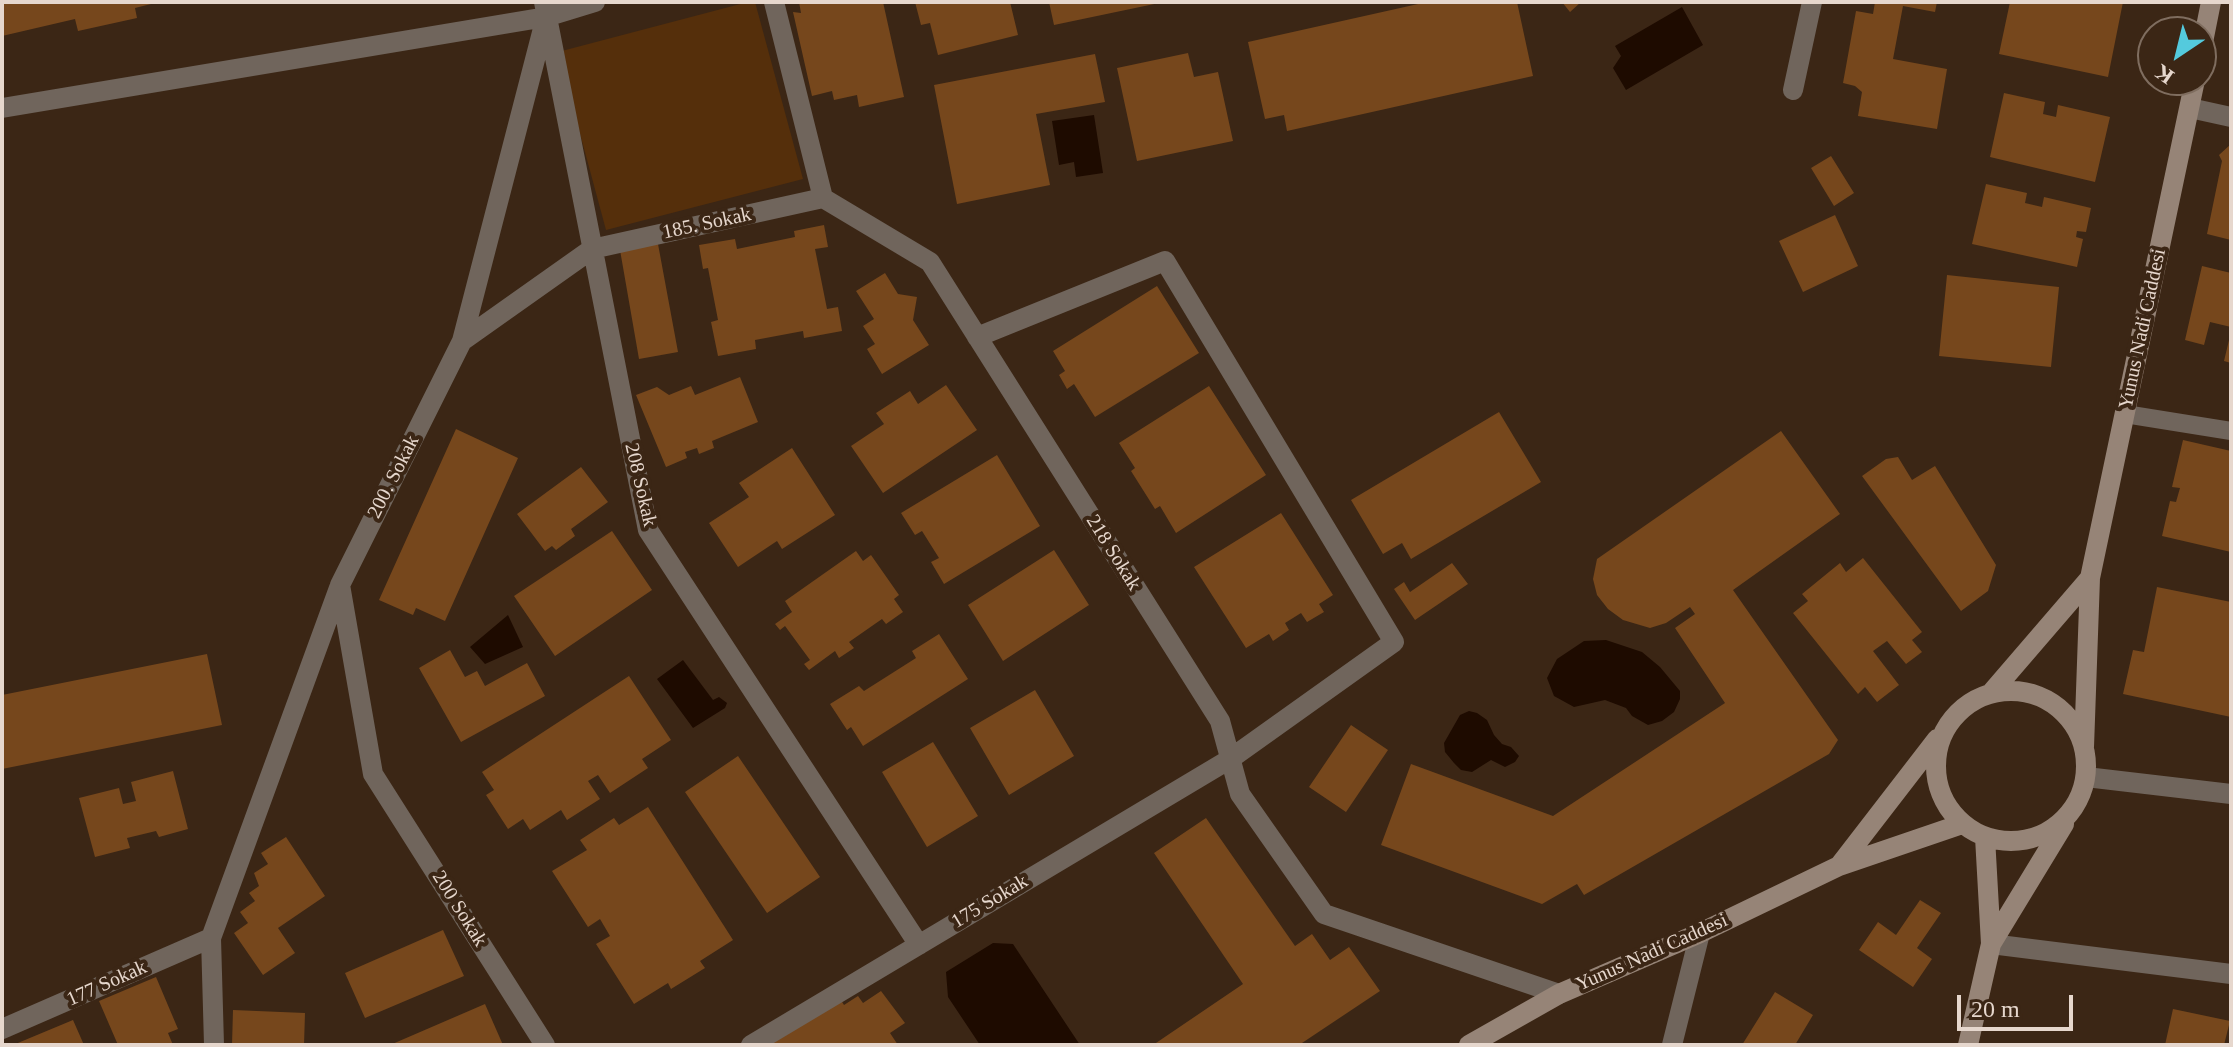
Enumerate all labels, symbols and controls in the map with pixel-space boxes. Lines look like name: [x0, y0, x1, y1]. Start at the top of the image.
north arrow: [2137, 16, 2217, 96]
text: K: [2150, 59, 2178, 90]
street label: 185. Sokak: [660, 203, 754, 245]
street label: Yunus Nadi Caddesi: [2114, 247, 2172, 411]
street label: 200. Sokak: [363, 431, 425, 523]
street label: 208 Sokak: [619, 441, 661, 529]
street label: 218 Sokak: [1080, 511, 1146, 595]
street label: 200 Sokak: [426, 867, 492, 951]
street label: 175 Sokak: [947, 870, 1033, 934]
street label: Yunus Nadi Caddesi: [1573, 909, 1731, 997]
street label: 177 Sokak: [63, 956, 151, 1012]
scale bar: [1961, 979, 2077, 1029]
text: 20 m: [1971, 996, 2020, 1022]

